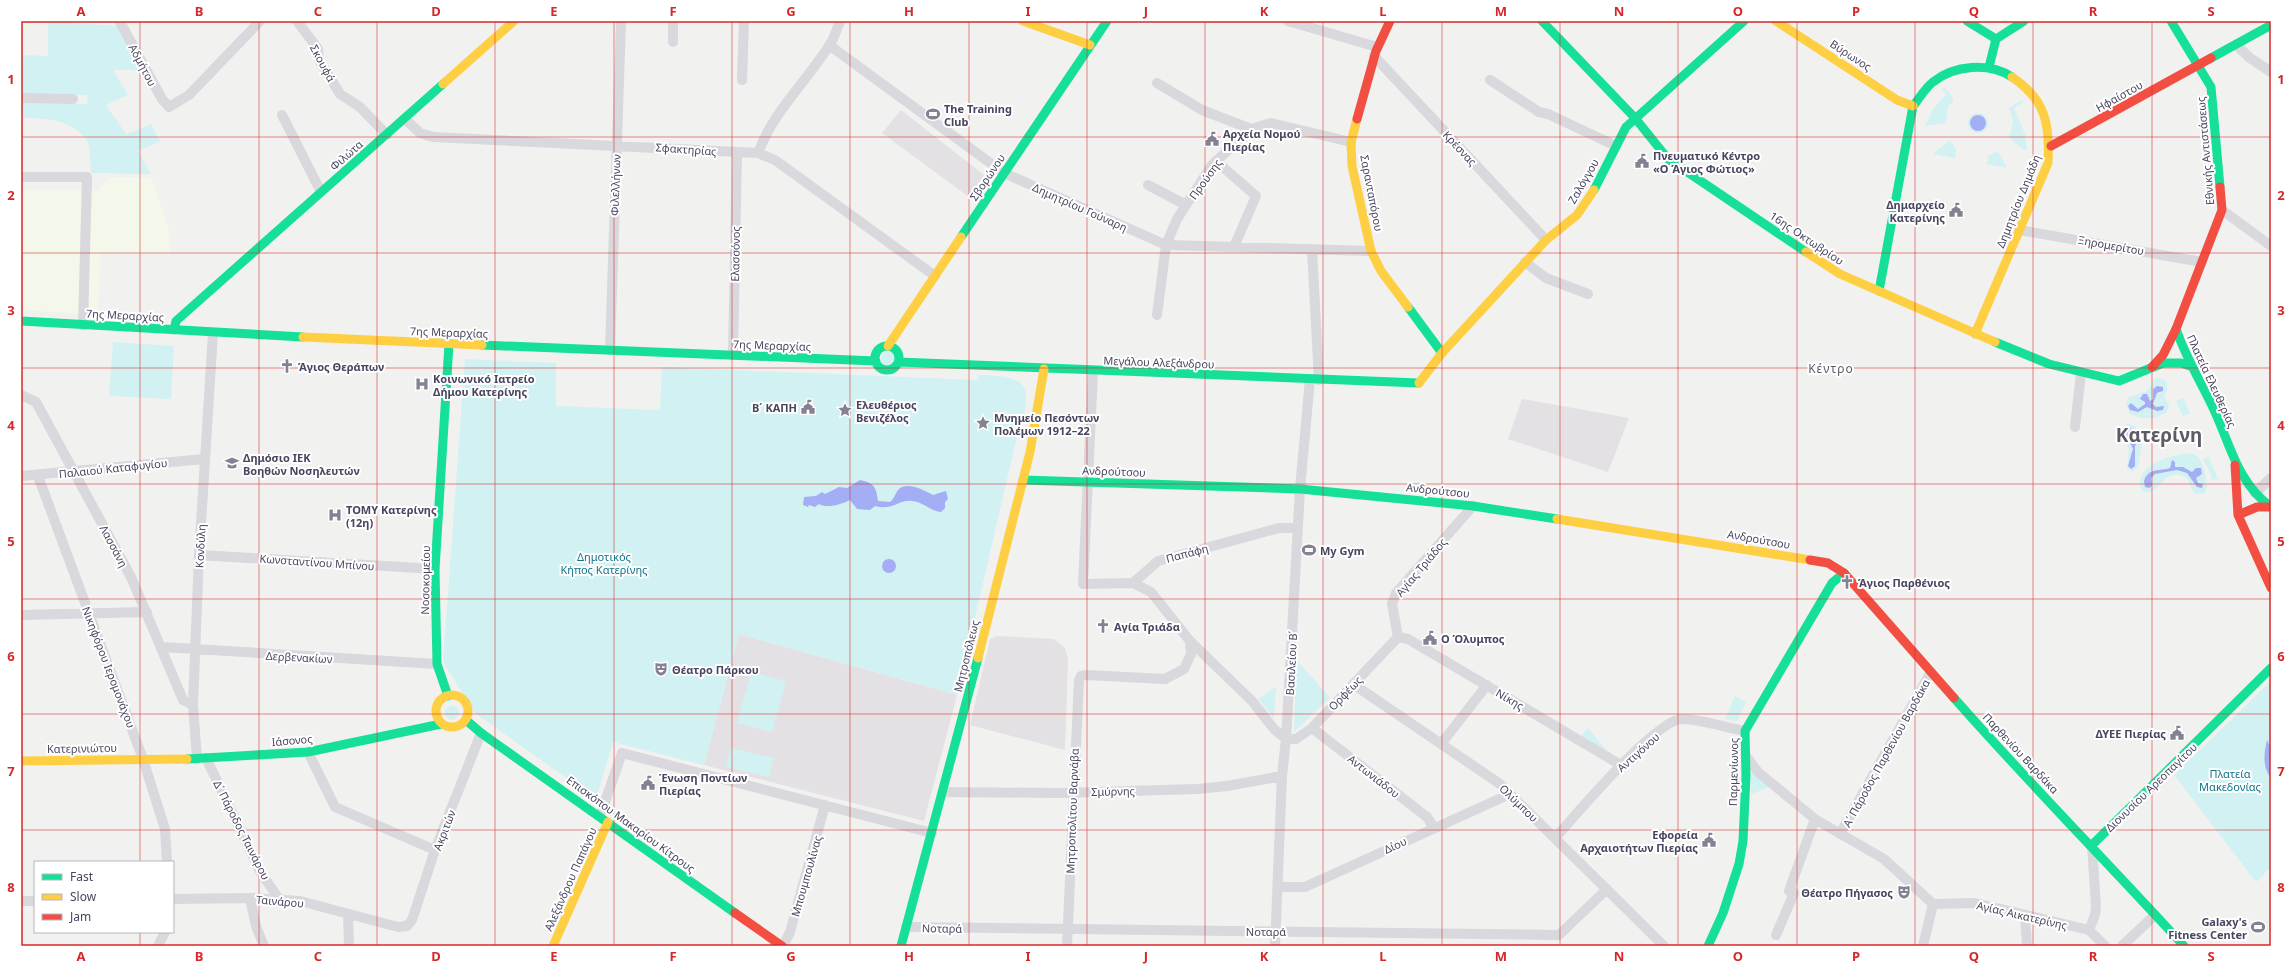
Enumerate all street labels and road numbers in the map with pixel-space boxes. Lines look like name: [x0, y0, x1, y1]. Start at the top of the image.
street label: Βύρωνος: [1827, 36, 1875, 74]
street label: Αδμήτου: [126, 41, 160, 89]
street label: Σκουφά: [307, 42, 339, 84]
street label: Ηφαίστου: [2093, 77, 2145, 115]
street label: Εθνικής Αντιστάσεως: [2193, 96, 2217, 206]
street label: Κρέσνας: [1440, 127, 1480, 169]
street label: Φιλώτα: [326, 136, 366, 174]
street label: Σφακτηρίας: [655, 139, 717, 159]
street label: Σβορώνου: [966, 151, 1008, 203]
street label: Δημητρίου Δημάδη: [1992, 152, 2044, 250]
street label: Σαρανταπόρου: [1357, 153, 1387, 233]
street label: Φιλελλήνων: [606, 154, 624, 216]
street label: Προύσης: [1185, 156, 1225, 202]
street label: Ζαλόγγου: [1564, 156, 1602, 206]
street label: Δημητρίου Γούναρη: [1030, 179, 1130, 235]
street label: 16ης Οκτωβρίου: [1767, 208, 1847, 268]
street label: Ελασσόνος: [727, 226, 743, 282]
street label: Ξηρομερίτου: [2077, 232, 2145, 258]
street label: 7ης Μεραρχίας: [86, 305, 164, 325]
street label: 7ης Μεραρχίας: [410, 323, 488, 341]
street label: Πλατεία Ελευθερίας: [2184, 332, 2240, 430]
street label: 7ης Μεραρχίας: [733, 336, 811, 354]
street label: Μεγάλου Αλεξάνδρου: [1103, 353, 1215, 371]
street label: Παλαιού Καταφυγίου: [58, 455, 168, 481]
street label: Ανδρούτσου: [1082, 462, 1146, 480]
street label: Ανδρούτσου: [1406, 479, 1470, 501]
street label: Λασσάνη: [97, 522, 131, 570]
street label: Κονδύλη: [191, 524, 209, 568]
street label: Ανδρούτσου: [1726, 526, 1792, 552]
street label: Αγίας Τριάδος: [1392, 535, 1450, 599]
street label: Παπάφη: [1164, 540, 1210, 566]
street label: Νοσοκομείου: [417, 545, 433, 615]
street label: Κωνσταντίνου Μπίνου: [259, 550, 375, 574]
street label: Νικηφόρου Ιερομονάχου: [79, 604, 139, 730]
street label: Μητροπόλεως: [950, 618, 982, 694]
street label: Βασιλείου Β΄: [1282, 630, 1300, 696]
street label: Δερβενακίων: [265, 648, 333, 666]
street label: Ορφέως: [1325, 673, 1365, 713]
street label: Α΄ Πάροδος Παρθενίου Βαρδάκα: [1839, 676, 1933, 830]
street label: Νίκης: [1493, 685, 1527, 713]
street label: Παρθενίου Βαρδάκα: [1980, 710, 2062, 797]
street label: Αντιγόνου: [1614, 729, 1662, 775]
street label: Ιάσονος: [271, 731, 313, 749]
street label: Παρμενίωνος: [1725, 738, 1741, 806]
street label: Διονυσίου Αρεοπαγίτου: [2102, 739, 2200, 835]
street label: Κατερινιώτου: [47, 740, 117, 756]
street label: Μητροπολίτου Βαρνάβα: [1062, 748, 1082, 874]
street label: Αντωνιάδου: [1345, 751, 1403, 801]
street label: Επισκόπου Μακαρίου Κίτρους: [564, 772, 698, 876]
street label: Δ΄ Πάροδος Ταινάρου: [210, 778, 274, 882]
street label: Ολύμπου: [1497, 781, 1541, 825]
street label: Σμύρνης: [1091, 783, 1135, 799]
street label: Ακριτών: [429, 807, 459, 852]
street label: Αλεξάνδρου Παπάγου: [540, 825, 600, 933]
street label: Δίου: [1381, 833, 1409, 857]
street label: Μπουμπουλίνας: [787, 834, 825, 918]
street label: Ταινάρου: [255, 891, 305, 911]
street label: Αγίας Αικατερίνης: [1975, 897, 2069, 933]
street label: Νοταρά: [922, 920, 962, 936]
street label: Νοταρά: [1246, 924, 1286, 939]

